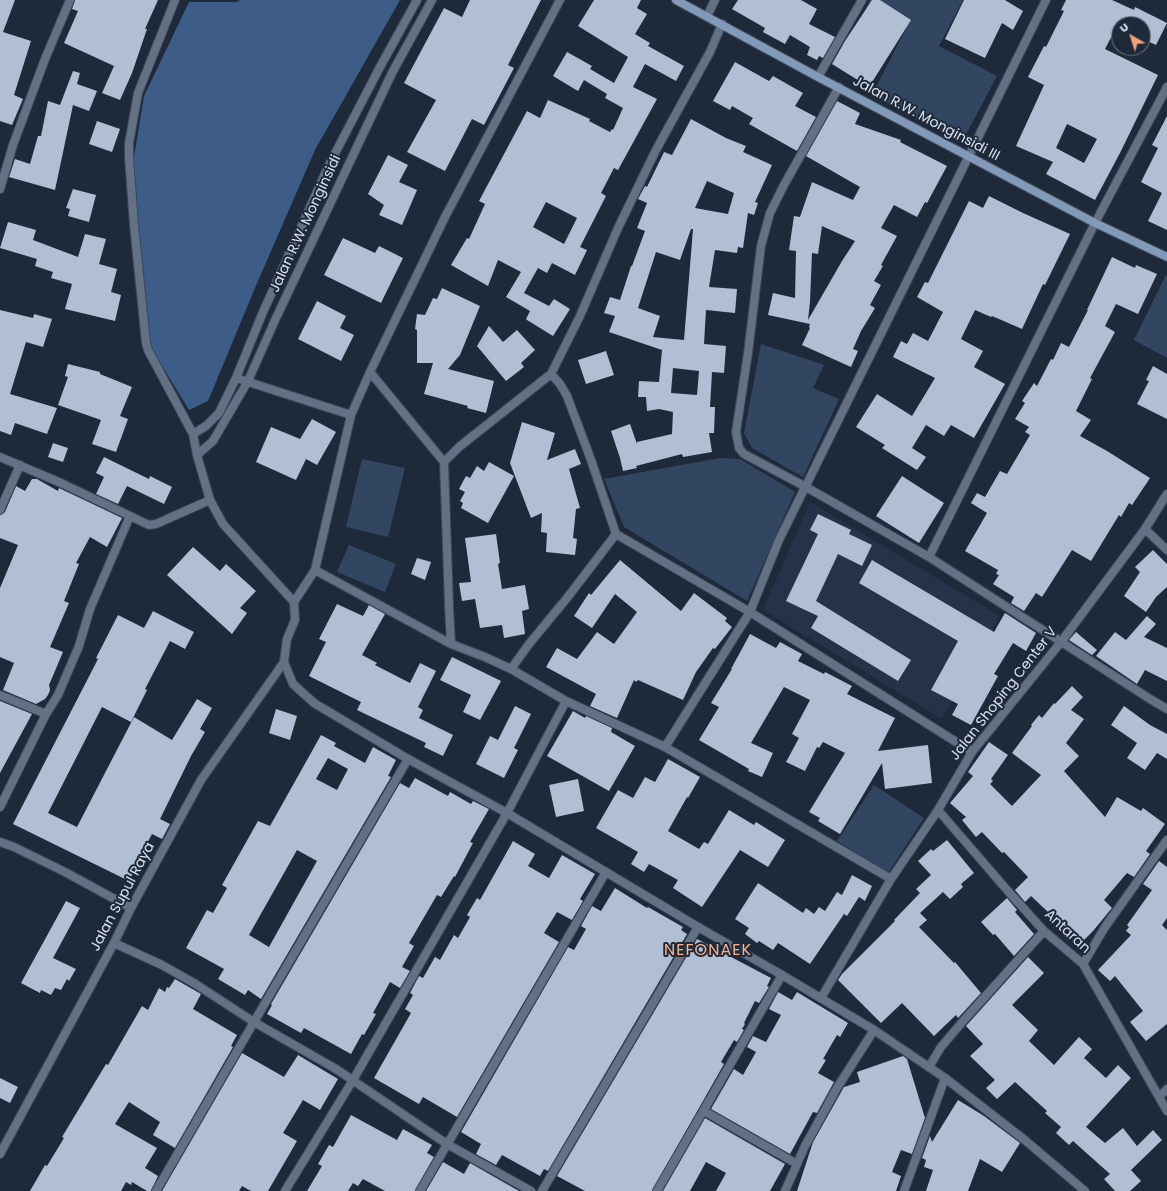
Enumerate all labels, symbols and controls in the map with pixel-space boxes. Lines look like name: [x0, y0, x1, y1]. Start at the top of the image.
north arrow: [1111, 16, 1151, 56]
text: U: [1116, 19, 1132, 36]
street label: Jalan R.W. Monginsidi III: [850, 73, 1002, 165]
street label: Jalan R.W. Monginsidi: [267, 153, 345, 295]
street label: Jalan Shoping Center V: [947, 624, 1061, 764]
street label: Jalan Supul Raya: [87, 840, 159, 954]
street label: Antaran: [1041, 907, 1093, 957]
district label: NEFONAEK: [664, 941, 752, 961]

